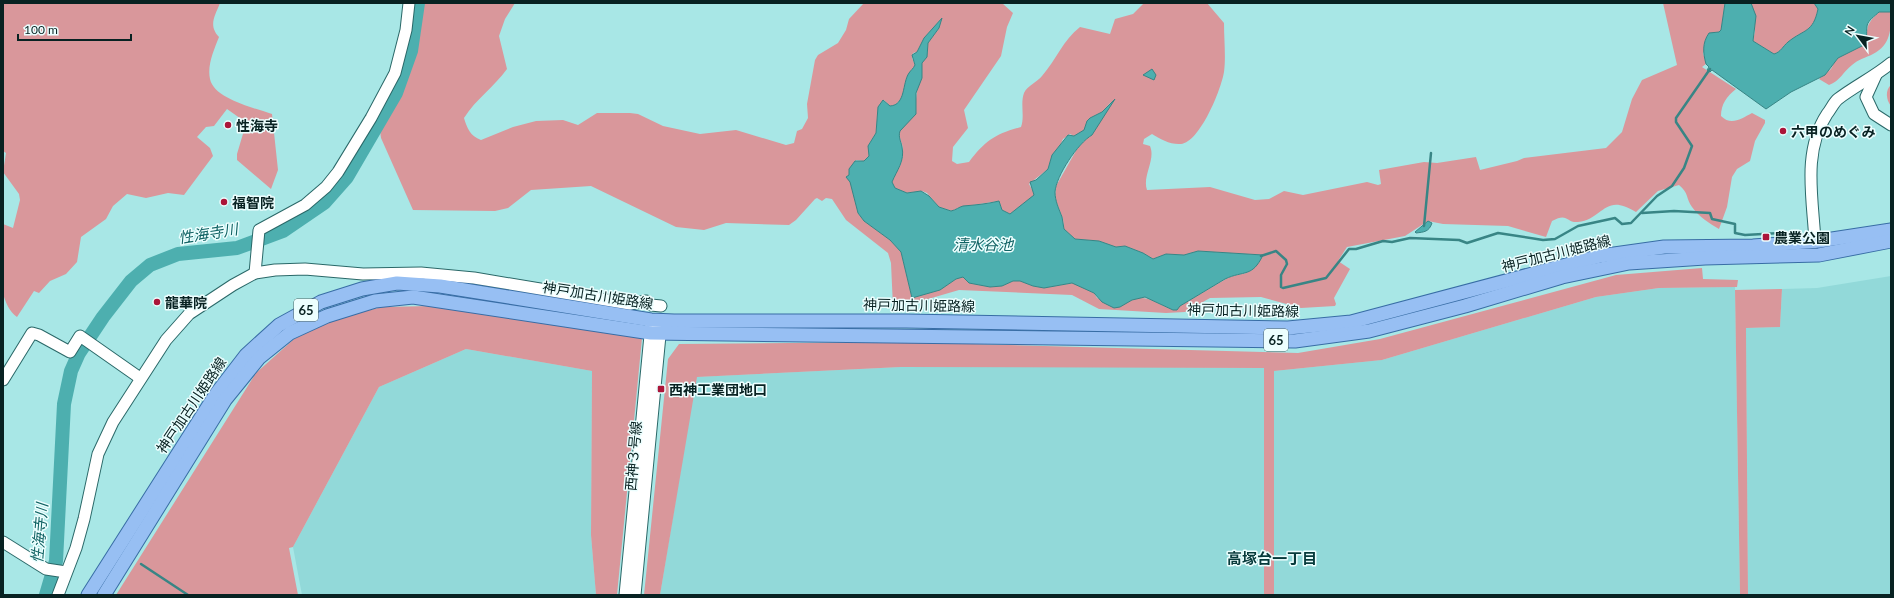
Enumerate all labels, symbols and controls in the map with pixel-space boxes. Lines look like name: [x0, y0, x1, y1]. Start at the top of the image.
scale bar: [18, 16, 131, 42]
north arrow: [1838, 16, 1878, 56]
text: 100 m: [24, 22, 58, 37]
text: N: [1841, 23, 1857, 37]
place label: 性海寺: [236, 117, 278, 134]
marker: 性海寺: [223, 120, 233, 130]
place label: 六甲のめぐみ: [1791, 123, 1875, 140]
marker: 六甲のめぐみ: [1778, 126, 1788, 136]
place label: 福智院: [232, 194, 274, 211]
marker: 福智院: [219, 197, 229, 207]
water label: 性海寺川: [177, 219, 241, 247]
place label: 農業公園: [1774, 229, 1830, 246]
street label: 神戸加古川姫路線: [1500, 231, 1612, 275]
marker: 農業公園: [1761, 232, 1771, 242]
water label: 清水谷池: [953, 235, 1015, 253]
street label: 神戸加古川姫路線: [541, 278, 655, 312]
place label: 龍華院: [165, 294, 207, 311]
street label: 神戸加古川姫路線: [863, 296, 975, 314]
marker: 龍華院: [152, 297, 162, 307]
road number: 65: [294, 299, 318, 321]
street label: 神戸加古川姫路線: [1187, 301, 1299, 319]
road number: 65: [1264, 329, 1288, 351]
street label: 神戸加古川姫路線: [153, 354, 229, 456]
place label: 西神工業団地口: [669, 381, 767, 398]
marker: 西神工業団地口: [656, 384, 666, 394]
street label: 西神３号線: [621, 420, 645, 492]
water label: 性海寺川: [27, 500, 51, 564]
district label: 高塚台一丁目: [1227, 549, 1317, 567]

